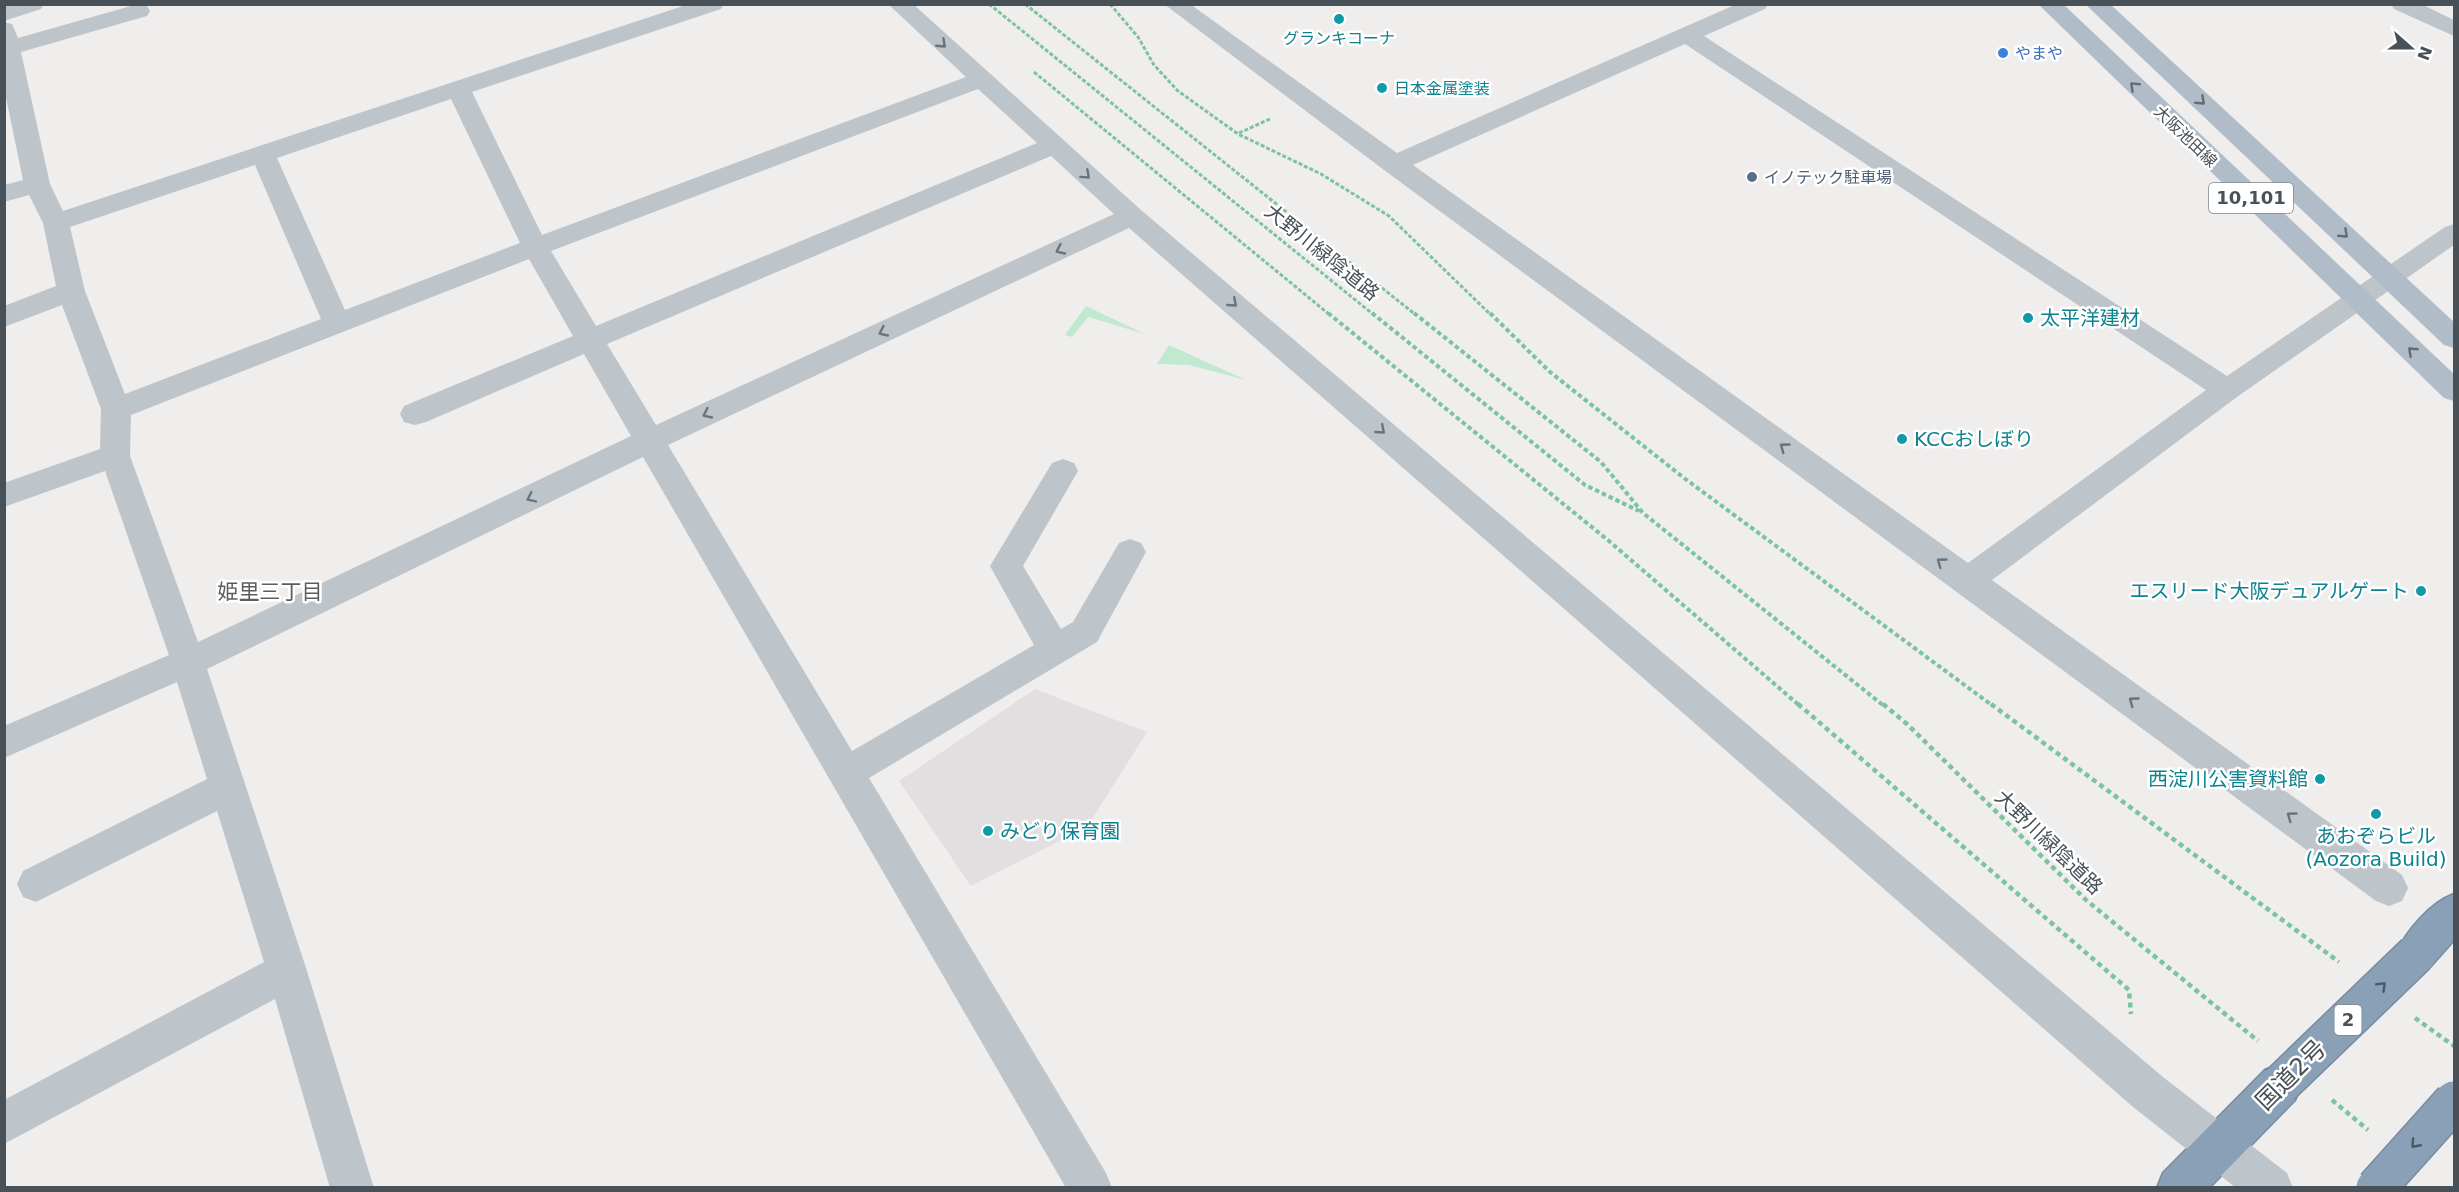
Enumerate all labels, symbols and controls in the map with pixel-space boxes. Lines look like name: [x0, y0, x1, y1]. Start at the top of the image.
marker: グランキコーナ: [1332, 12, 1346, 26]
north arrow: [2381, 18, 2441, 78]
place label: グランキコーナ: [1283, 29, 1395, 48]
one-way arrow: [935, 37, 945, 48]
place label: やまや: [2015, 44, 2063, 63]
text: N: [2413, 44, 2436, 63]
marker: やまや: [1996, 46, 2010, 60]
place label: 日本金属塗装: [1394, 79, 1490, 98]
marker: 日本金属塗装: [1375, 81, 1389, 95]
one-way arrow: [2131, 83, 2142, 94]
one-way arrow: [2193, 94, 2204, 105]
street label: 大阪池田線: [2150, 102, 2221, 171]
one-way arrow: [1080, 168, 1090, 179]
place label: イノテック駐車場: [1764, 168, 1892, 187]
marker: イノテック駐車場: [1745, 170, 1759, 184]
road number: 10,101: [2209, 183, 2293, 213]
street label: 大野川緑陰道路: [1260, 199, 1384, 305]
one-way arrow: [2337, 227, 2347, 238]
one-way arrow: [1056, 242, 1067, 254]
one-way arrow: [1226, 296, 1237, 307]
place label: 太平洋建材: [2040, 306, 2140, 330]
marker: 太平洋建材: [2021, 311, 2035, 325]
one-way arrow: [879, 325, 890, 337]
one-way arrow: [2408, 347, 2419, 358]
one-way arrow: [702, 407, 713, 419]
one-way arrow: [1374, 423, 1385, 434]
place label: KCCおしぼり: [1914, 427, 2034, 451]
marker: KCCおしぼり: [1895, 432, 1909, 446]
one-way arrow: [1779, 444, 1790, 455]
one-way arrow: [526, 491, 537, 502]
one-way arrow: [1937, 558, 1948, 569]
place label: エスリード大阪デュアルゲート: [2130, 579, 2409, 603]
district label: 姫里三丁目: [218, 580, 323, 604]
marker: エスリード大阪デュアルゲート: [2414, 584, 2428, 598]
one-way arrow: [2128, 698, 2139, 709]
place label: 西淀川公害資料館: [2148, 767, 2308, 791]
marker: 西淀川公害資料館: [2313, 772, 2327, 786]
street label: 大野川緑陰道路: [1990, 785, 2108, 899]
marker: あおぞらビル (Aozora Build): [2369, 807, 2383, 821]
one-way arrow: [2286, 812, 2297, 823]
place label: みどり保育園: [1000, 819, 1120, 843]
marker: みどり保育園: [981, 824, 995, 838]
place label: あおぞらビル (Aozora Build): [2306, 824, 2446, 871]
one-way arrow: [2376, 982, 2386, 993]
road number: 2: [2334, 1005, 2362, 1035]
street label: 国道2号: [2250, 1034, 2332, 1116]
one-way arrow: [2411, 1137, 2422, 1148]

